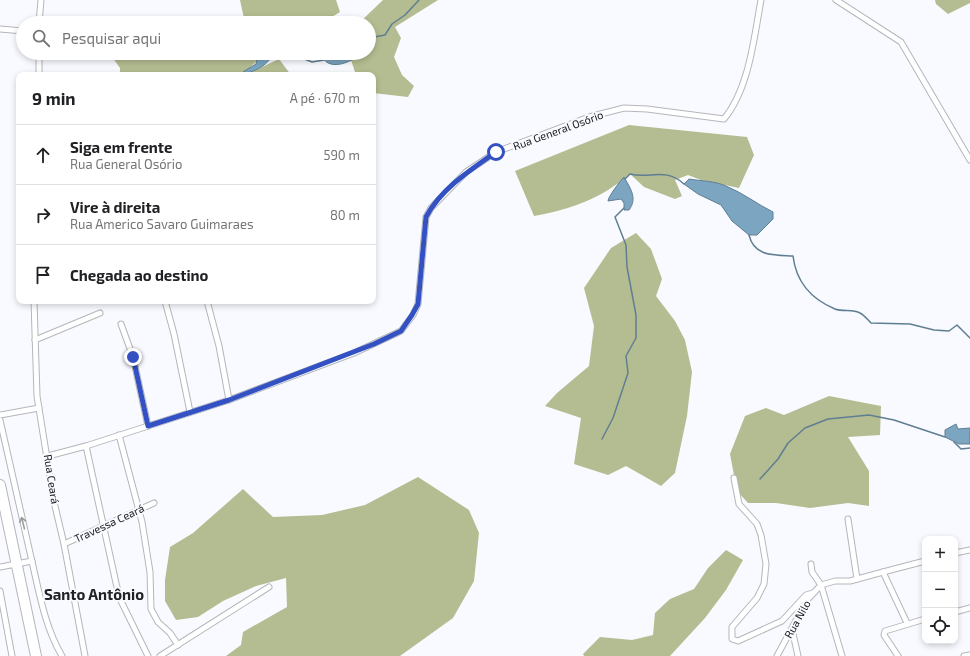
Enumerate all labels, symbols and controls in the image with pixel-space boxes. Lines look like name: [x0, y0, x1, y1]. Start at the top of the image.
search box: [16, 16, 376, 60]
icon: search: [30, 27, 52, 49]
text: Pesquisar aqui: [62, 29, 161, 47]
text: 9 min: [32, 88, 76, 108]
text: A pé · 670 m: [290, 90, 360, 106]
street label: Rua General Osório: [511, 108, 605, 152]
text: Siga em frente: [70, 138, 172, 156]
route start: [487, 143, 505, 161]
icon: ahead: [32, 144, 54, 166]
text: 590 m: [323, 147, 360, 163]
text: Rua General Osório: [70, 156, 182, 172]
text: Vire à direita: [70, 198, 160, 216]
icon: right: [32, 204, 54, 226]
text: 80 m: [330, 207, 360, 223]
text: Rua Americo Savaro Guimaraes: [70, 216, 254, 232]
icon: arrive: [32, 264, 54, 286]
text: Chegada ao destino: [70, 266, 208, 284]
route end: [124, 348, 142, 366]
street label: Rua Ceará: [42, 453, 62, 505]
street label: Travessa Ceará: [72, 501, 146, 545]
one-way arrow: [18, 517, 26, 530]
map controls: [922, 536, 958, 644]
button: +: [922, 536, 958, 572]
button: −: [922, 572, 958, 608]
district label: Santo Antônio: [44, 585, 144, 603]
street label: Rua Nilo: [781, 598, 813, 640]
button: locate: [922, 608, 958, 644]

